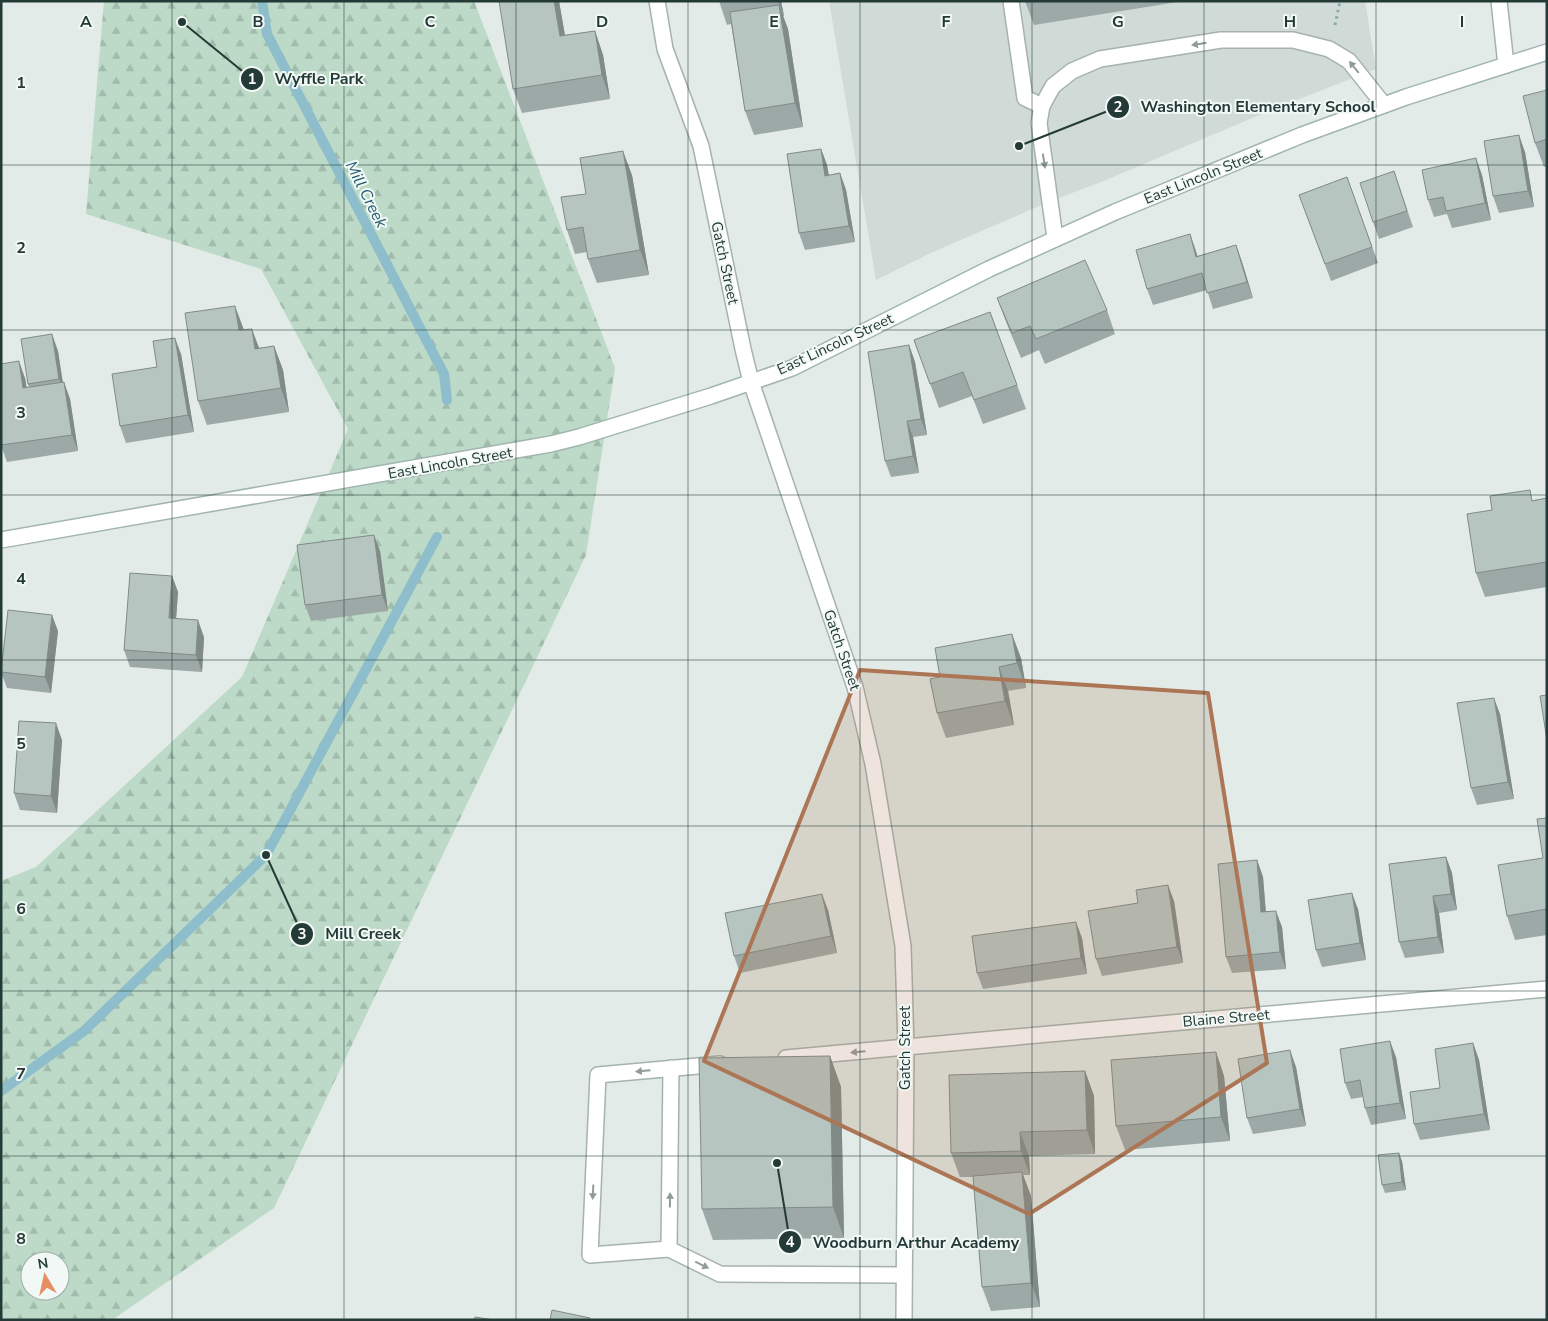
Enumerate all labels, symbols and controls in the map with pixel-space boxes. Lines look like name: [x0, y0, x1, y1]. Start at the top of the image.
text: A: [80, 11, 92, 33]
text: B: [252, 11, 264, 33]
text: C: [425, 11, 436, 33]
text: D: [596, 11, 608, 33]
text: E: [769, 11, 779, 33]
text: F: [942, 11, 951, 33]
text: G: [1112, 11, 1124, 33]
text: H: [1284, 11, 1296, 33]
text: I: [1460, 11, 1464, 33]
one-way arrow: [1191, 40, 1207, 48]
one-way arrow: [1348, 61, 1359, 74]
callout: Wyffle Park: [239, 63, 373, 94]
text: Wyffle Park: [275, 68, 364, 90]
text: 1: [247, 69, 257, 89]
text: 1: [16, 72, 26, 94]
callout: Washington Elementary School: [1106, 91, 1386, 122]
text: Washington Elementary School: [1140, 96, 1376, 118]
text: 2: [1113, 97, 1123, 117]
street label: East Lincoln Street: [1141, 143, 1266, 209]
one-way arrow: [1040, 153, 1048, 169]
water label: Mill Creek: [340, 157, 393, 233]
street label: Gatch Street: [706, 220, 744, 307]
text: 2: [16, 237, 26, 259]
street label: East Lincoln Street: [774, 308, 897, 380]
text: 3: [16, 402, 26, 424]
street label: East Lincoln Street: [386, 442, 514, 484]
text: 4: [16, 568, 26, 590]
street label: Gatch Street: [819, 607, 865, 694]
text: 5: [16, 733, 26, 755]
text: 6: [16, 898, 26, 920]
callout: Mill Creek: [290, 918, 410, 949]
text: Mill Creek: [325, 923, 401, 945]
text: 3: [297, 924, 307, 944]
street label: Blaine Street: [1182, 1004, 1271, 1032]
street label: Gatch Street: [895, 1005, 915, 1090]
one-way arrow: [849, 1048, 865, 1056]
text: 7: [16, 1063, 26, 1085]
one-way arrow: [635, 1067, 651, 1075]
one-way arrow: [588, 1184, 596, 1200]
one-way arrow: [666, 1192, 674, 1208]
callout: Woodburn Arthur Academy: [777, 1227, 1029, 1258]
text: 8: [16, 1228, 26, 1250]
text: 4: [785, 1232, 795, 1252]
text: Woodburn Arthur Academy: [813, 1232, 1020, 1254]
north arrow: [20, 1251, 70, 1301]
text: N: [36, 1253, 50, 1274]
one-way arrow: [695, 1261, 710, 1270]

